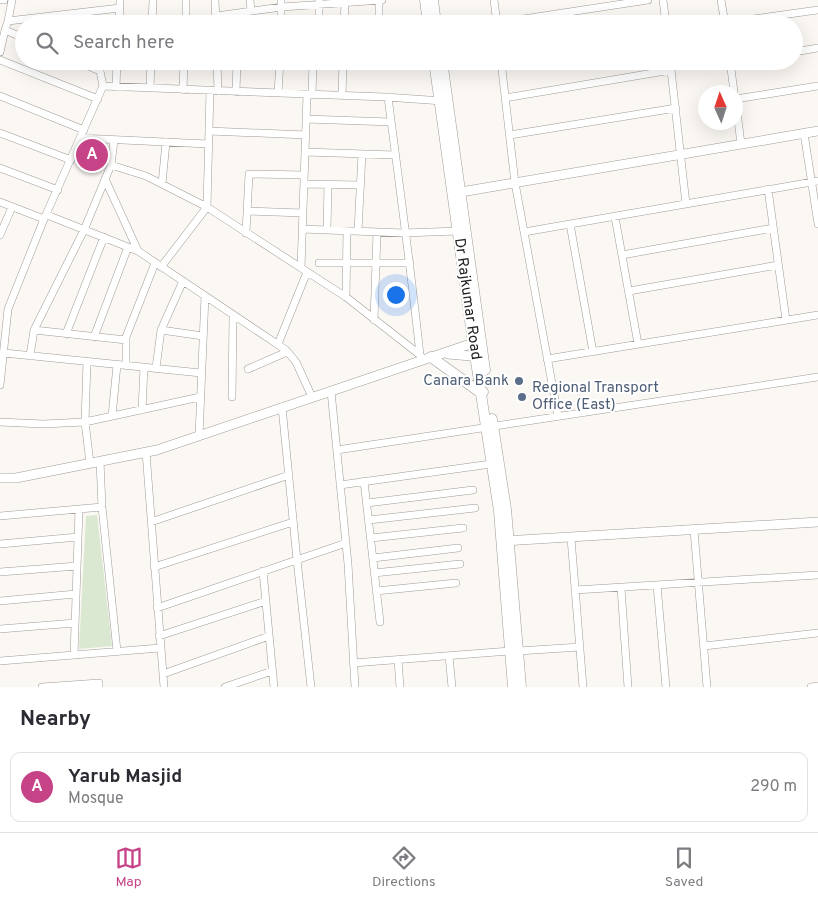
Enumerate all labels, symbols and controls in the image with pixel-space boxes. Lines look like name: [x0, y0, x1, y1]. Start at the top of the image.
search box: [15, 15, 803, 70]
icon: search: [33, 29, 61, 57]
text: Search here: [73, 31, 175, 55]
north arrow: [698, 85, 743, 130]
pin: A: [76, 136, 108, 174]
street label: Dr Rajkumar Road: [449, 237, 485, 361]
your location: [383, 282, 409, 308]
place label: Canara Bank: [423, 372, 509, 391]
marker: Canara Bank: [513, 375, 525, 387]
place label: Regional Transport Office (East): [532, 379, 659, 415]
marker: Regional Transport Office (East): [516, 391, 528, 403]
text: Nearby: [20, 706, 91, 733]
text: Yarub Masjid: [68, 765, 182, 789]
text: A: [31, 777, 43, 797]
text: 290 m: [750, 777, 797, 797]
text: Mosque: [68, 789, 124, 809]
tab: Map: [115, 844, 143, 891]
tab: Directions: [372, 844, 436, 891]
tab: Saved: [665, 844, 703, 891]

